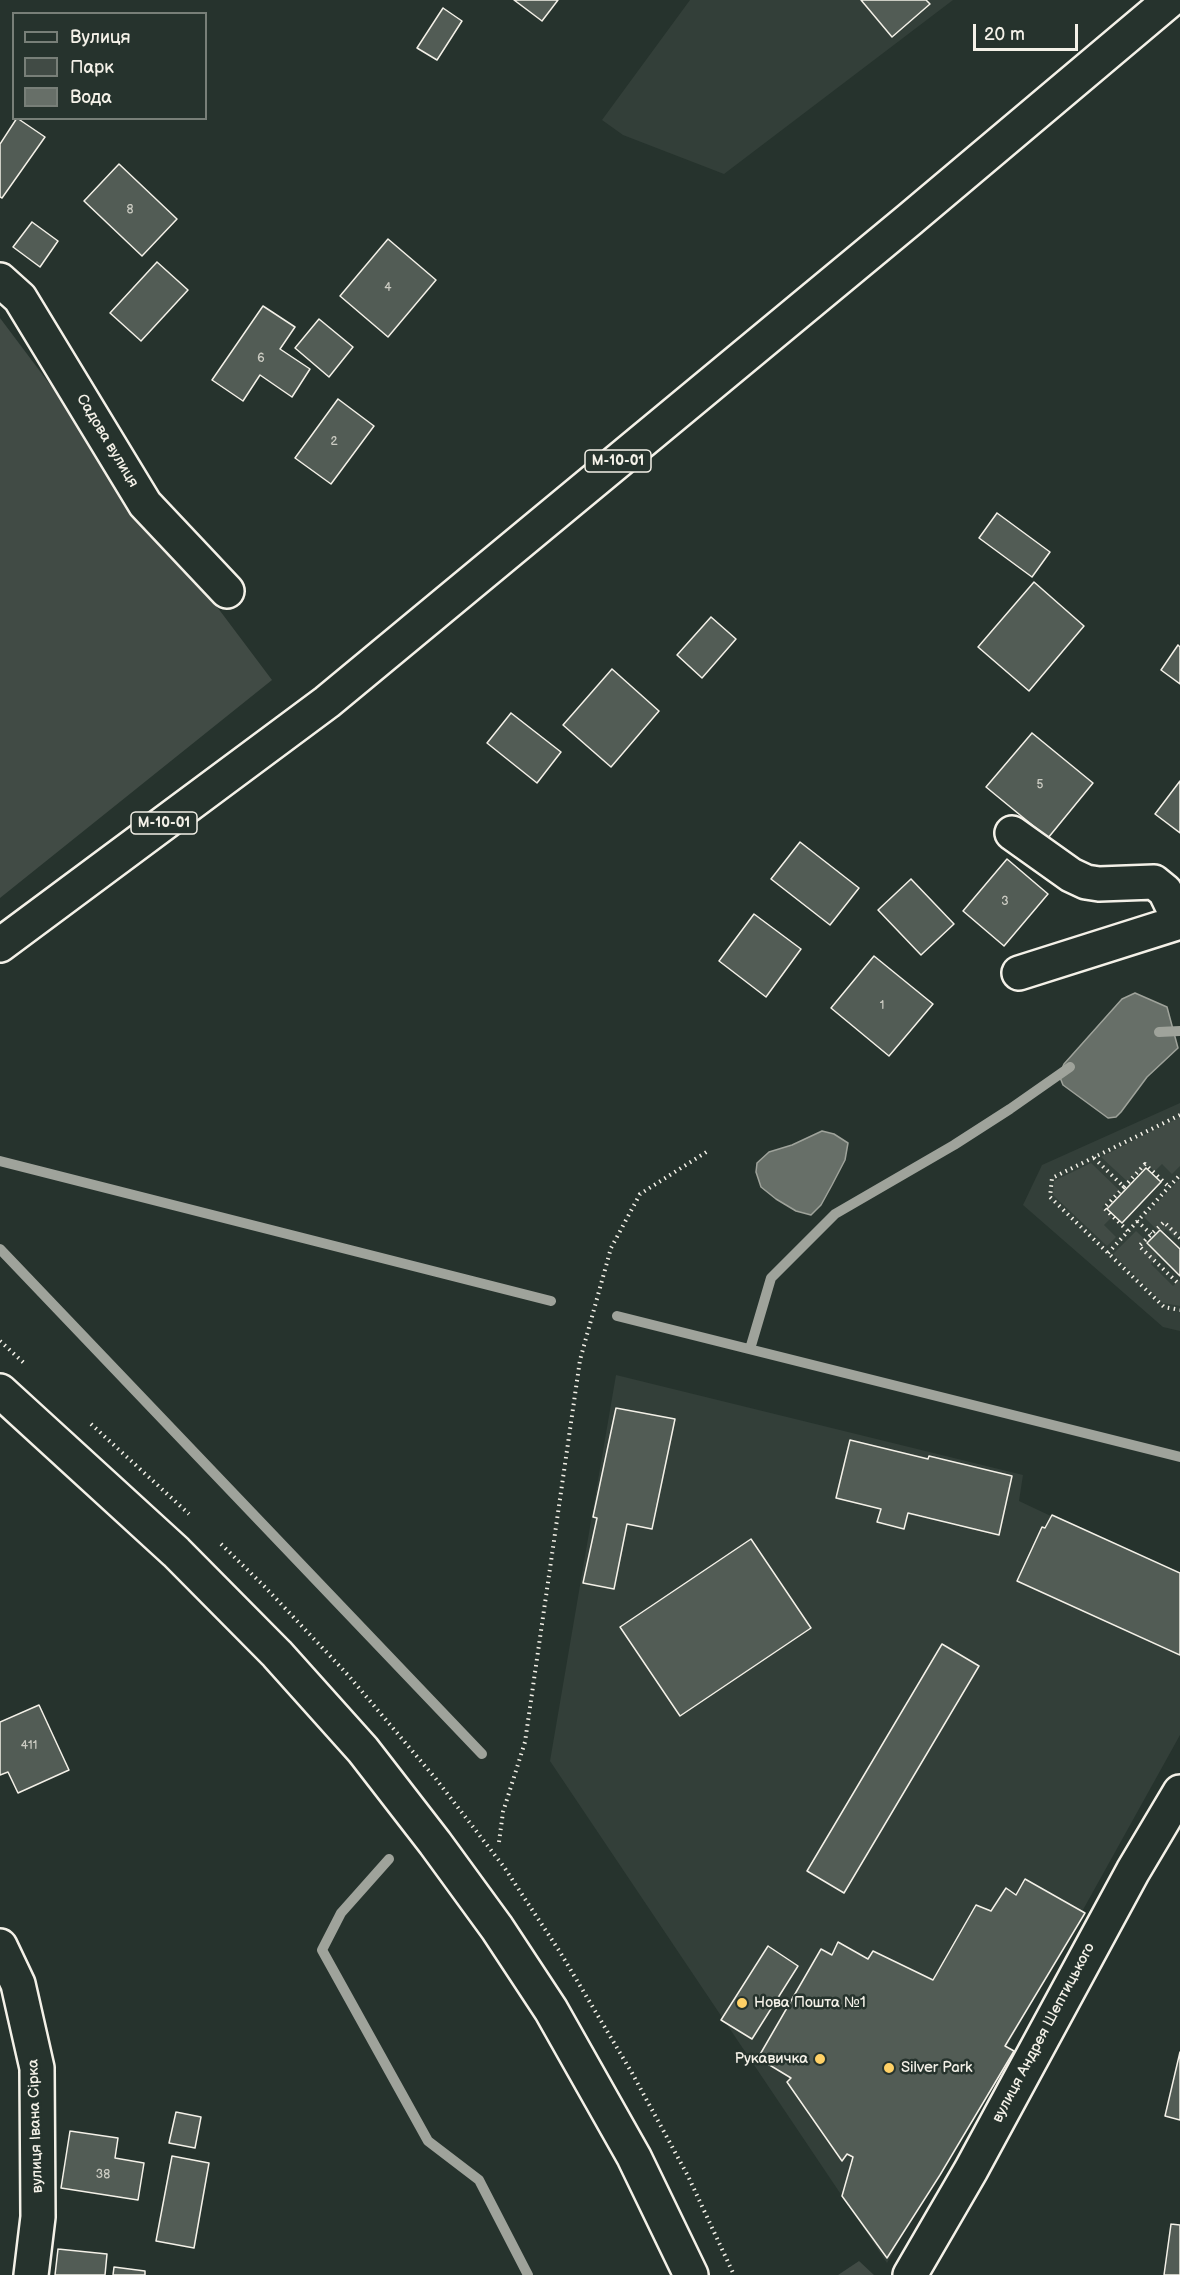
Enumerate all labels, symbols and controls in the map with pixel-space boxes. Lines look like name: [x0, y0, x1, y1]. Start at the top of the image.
legend: [12, 12, 207, 120]
scale bar: [976, 12, 1081, 50]
text: 20 m: [984, 24, 1025, 45]
text: Вулиця: [70, 27, 131, 48]
text: Парк: [70, 57, 114, 78]
text: Вода: [70, 87, 112, 108]
house number: 8: [127, 203, 133, 217]
house number: 4: [384, 281, 392, 295]
house number: 6: [257, 352, 265, 366]
street label: Садова вулиця: [72, 391, 142, 491]
house number: 2: [330, 435, 338, 449]
road number: М-10-01: [585, 450, 651, 472]
house number: 5: [1037, 778, 1043, 792]
road number: М-10-01: [131, 812, 197, 834]
house number: 3: [1001, 895, 1009, 909]
house number: 1: [880, 999, 884, 1013]
house number: 411: [21, 1739, 37, 1753]
street label: вулиця Андрея Шептицького: [989, 1940, 1099, 2126]
place label: Нова Пошта №1: [754, 1994, 866, 2012]
marker: Нова Пошта №1: [735, 1996, 749, 2010]
place label: Рукавичка: [734, 2050, 808, 2068]
marker: Рукавичка: [813, 2052, 827, 2066]
street label: вулиця Івана Сірка: [25, 2059, 47, 2193]
place label: Silver Park: [901, 2059, 972, 2077]
marker: Silver Park: [882, 2061, 896, 2075]
house number: 38: [96, 2168, 110, 2182]

